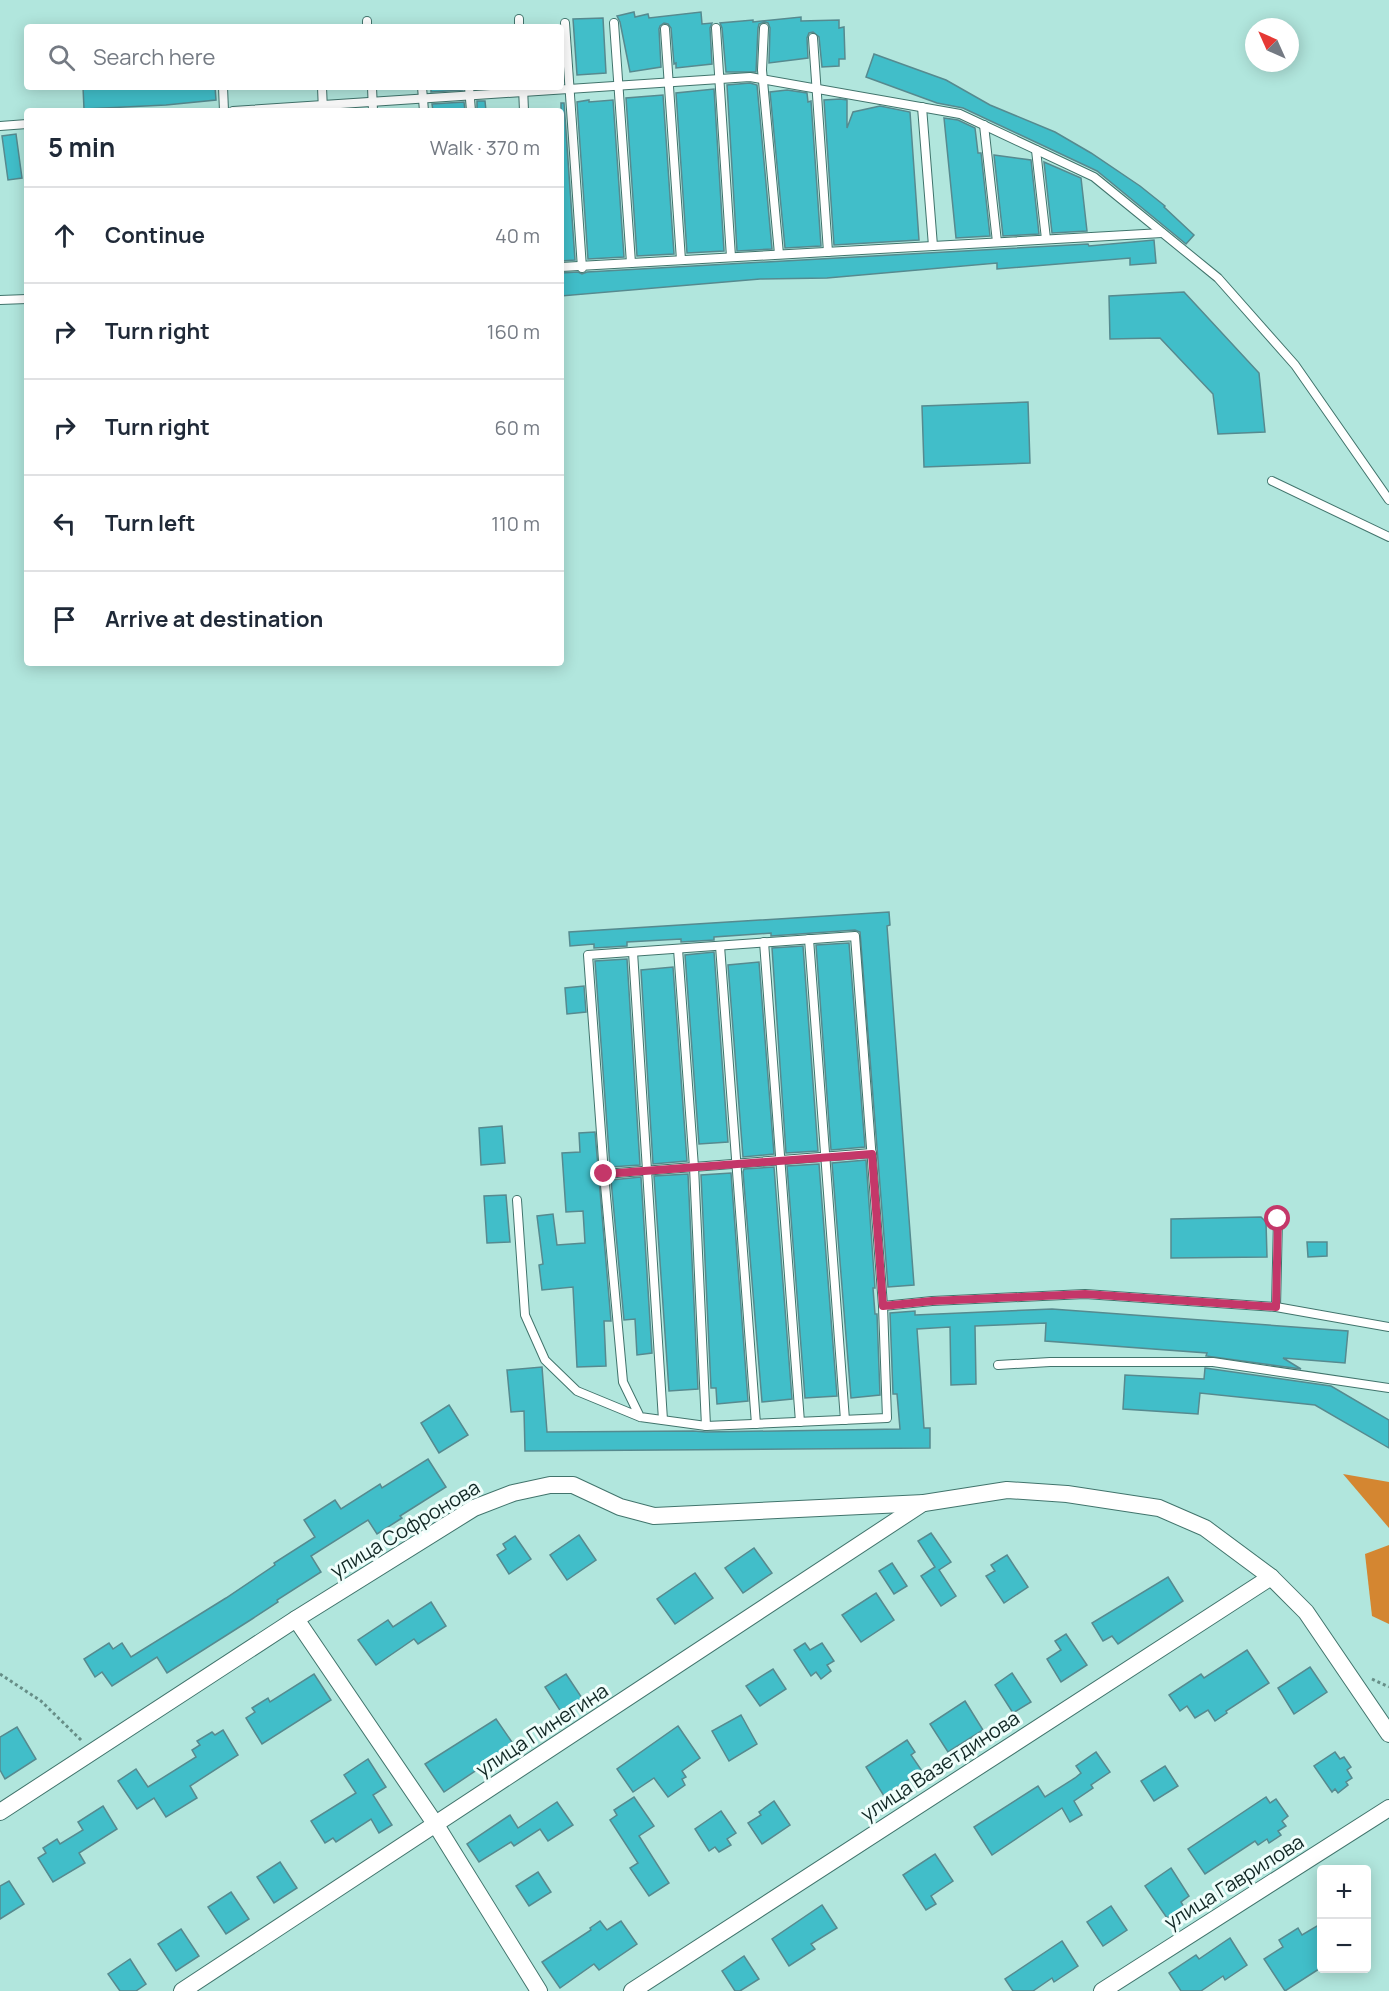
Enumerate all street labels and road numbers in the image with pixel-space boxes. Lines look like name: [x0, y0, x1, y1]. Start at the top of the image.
street label: улица Софронова: [325, 1473, 485, 1584]
street label: улица Пинегина: [470, 1677, 613, 1783]
street label: улица Вазетдинова: [855, 1704, 1024, 1827]
street label: улица Гаврилова: [1159, 1828, 1309, 1935]

